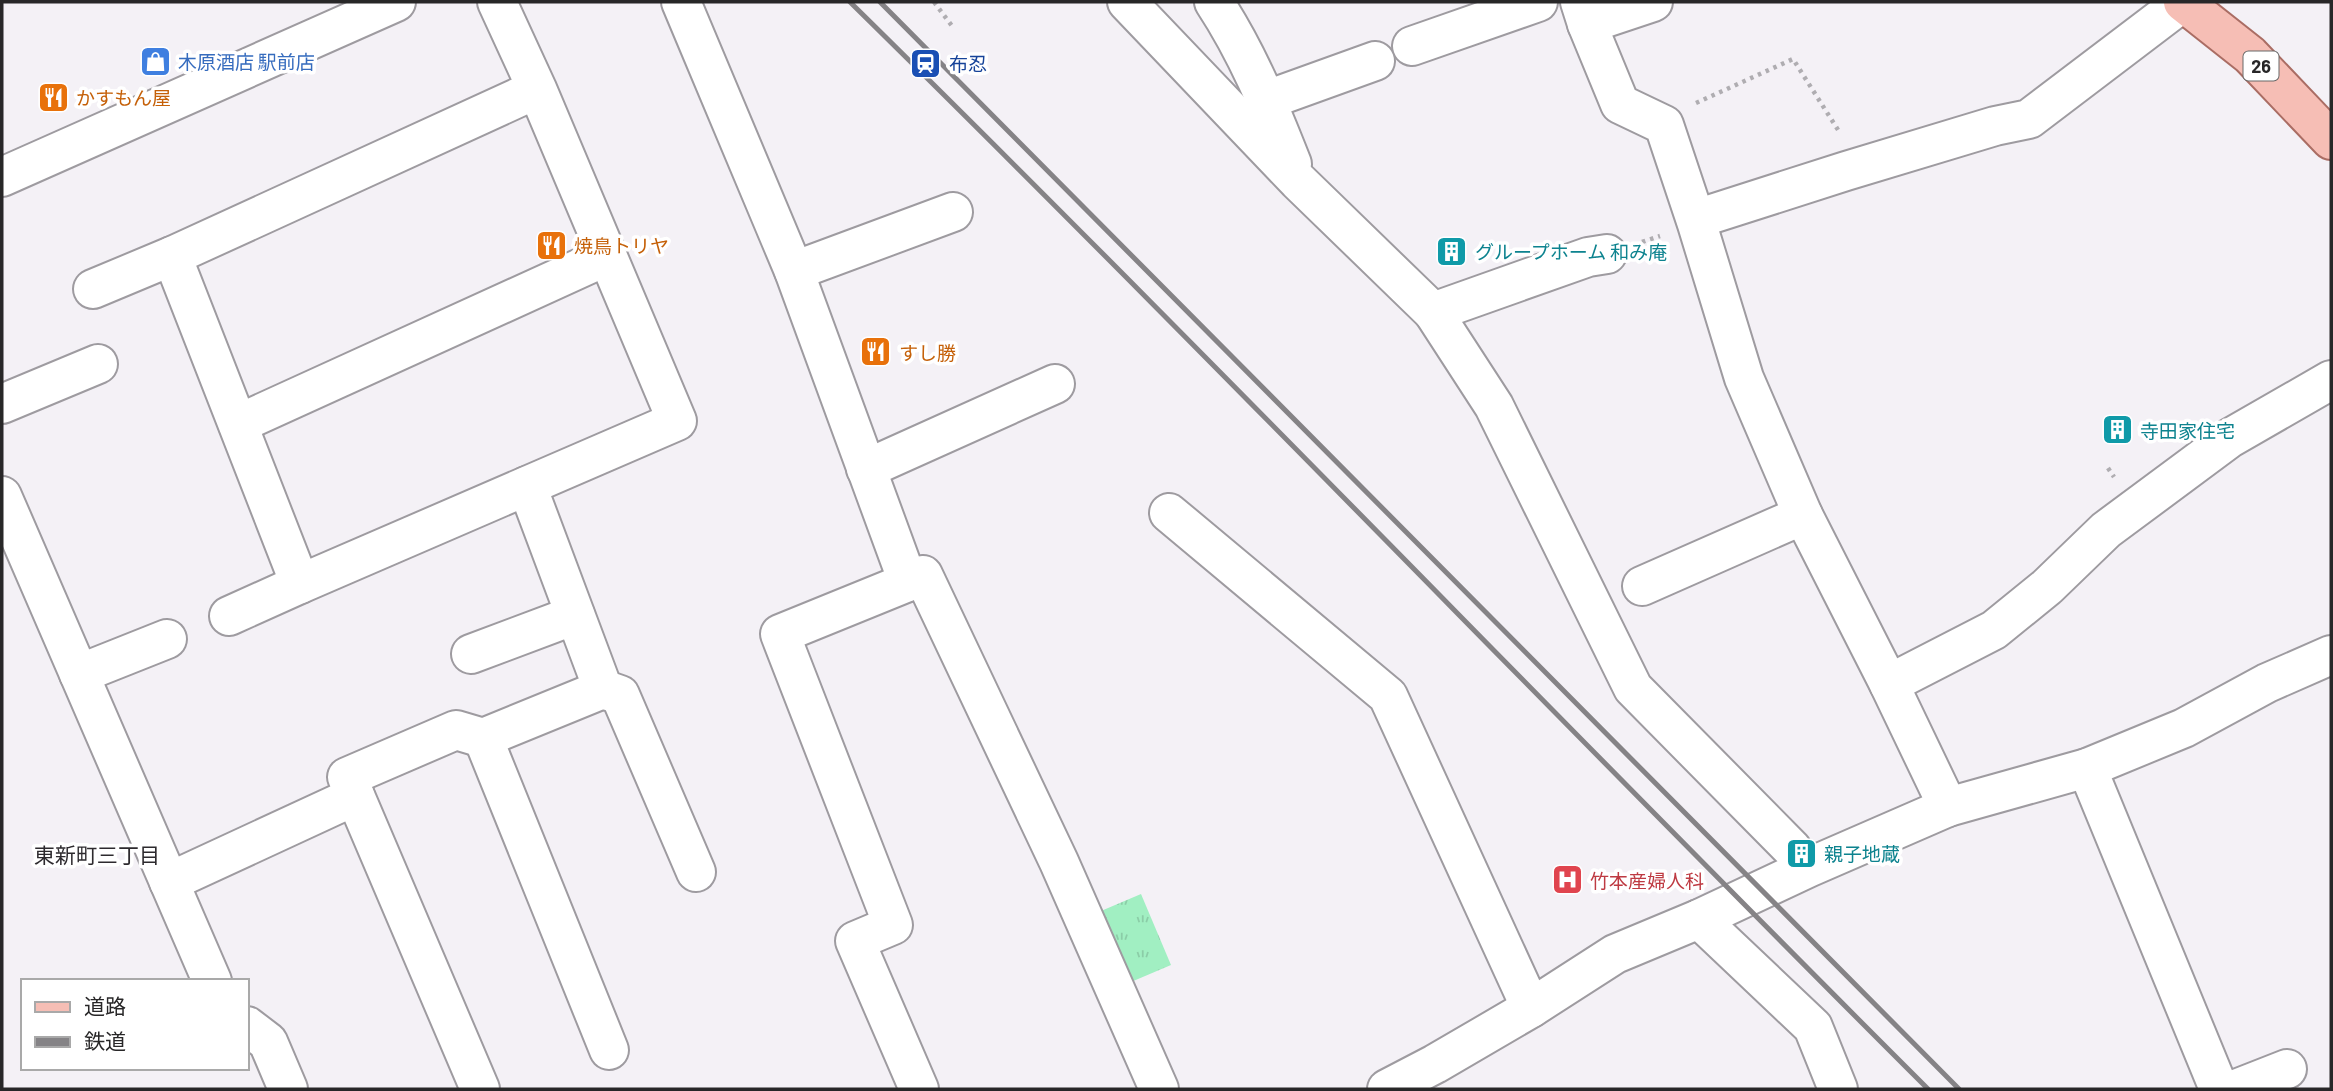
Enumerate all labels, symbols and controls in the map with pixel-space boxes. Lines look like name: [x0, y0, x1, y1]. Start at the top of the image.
shop icon: 木原酒店 駅前店: [138, 44, 172, 78]
station icon: 布忍: [909, 46, 943, 80]
place label: 木原酒店 駅前店: [178, 50, 315, 73]
place label: 布忍: [949, 52, 987, 75]
road number: 26: [2244, 52, 2278, 80]
restaurant icon: かすもん屋: [36, 80, 70, 114]
place label: かすもん屋: [76, 86, 171, 109]
restaurant icon: 焼鳥トリヤ: [534, 228, 568, 262]
place label: 焼鳥トリヤ: [574, 234, 669, 257]
building icon: グループホーム 和み庵: [1435, 234, 1469, 268]
place label: グループホーム 和み庵: [1475, 240, 1667, 263]
restaurant icon: すし勝: [859, 335, 893, 369]
place label: すし勝: [899, 341, 956, 364]
building icon: 寺田家住宅: [2100, 413, 2134, 447]
place label: 寺田家住宅: [2140, 419, 2235, 442]
building icon: 親子地蔵: [1784, 836, 1818, 870]
district label: 東新町三丁目: [34, 842, 160, 867]
place label: 親子地蔵: [1824, 842, 1900, 865]
hospital icon: 竹本産婦人科: [1550, 863, 1584, 897]
place label: 竹本産婦人科: [1590, 869, 1704, 892]
legend: [21, 979, 248, 1070]
text: 道路: [84, 993, 126, 1018]
text: 鉄道: [84, 1028, 126, 1053]

